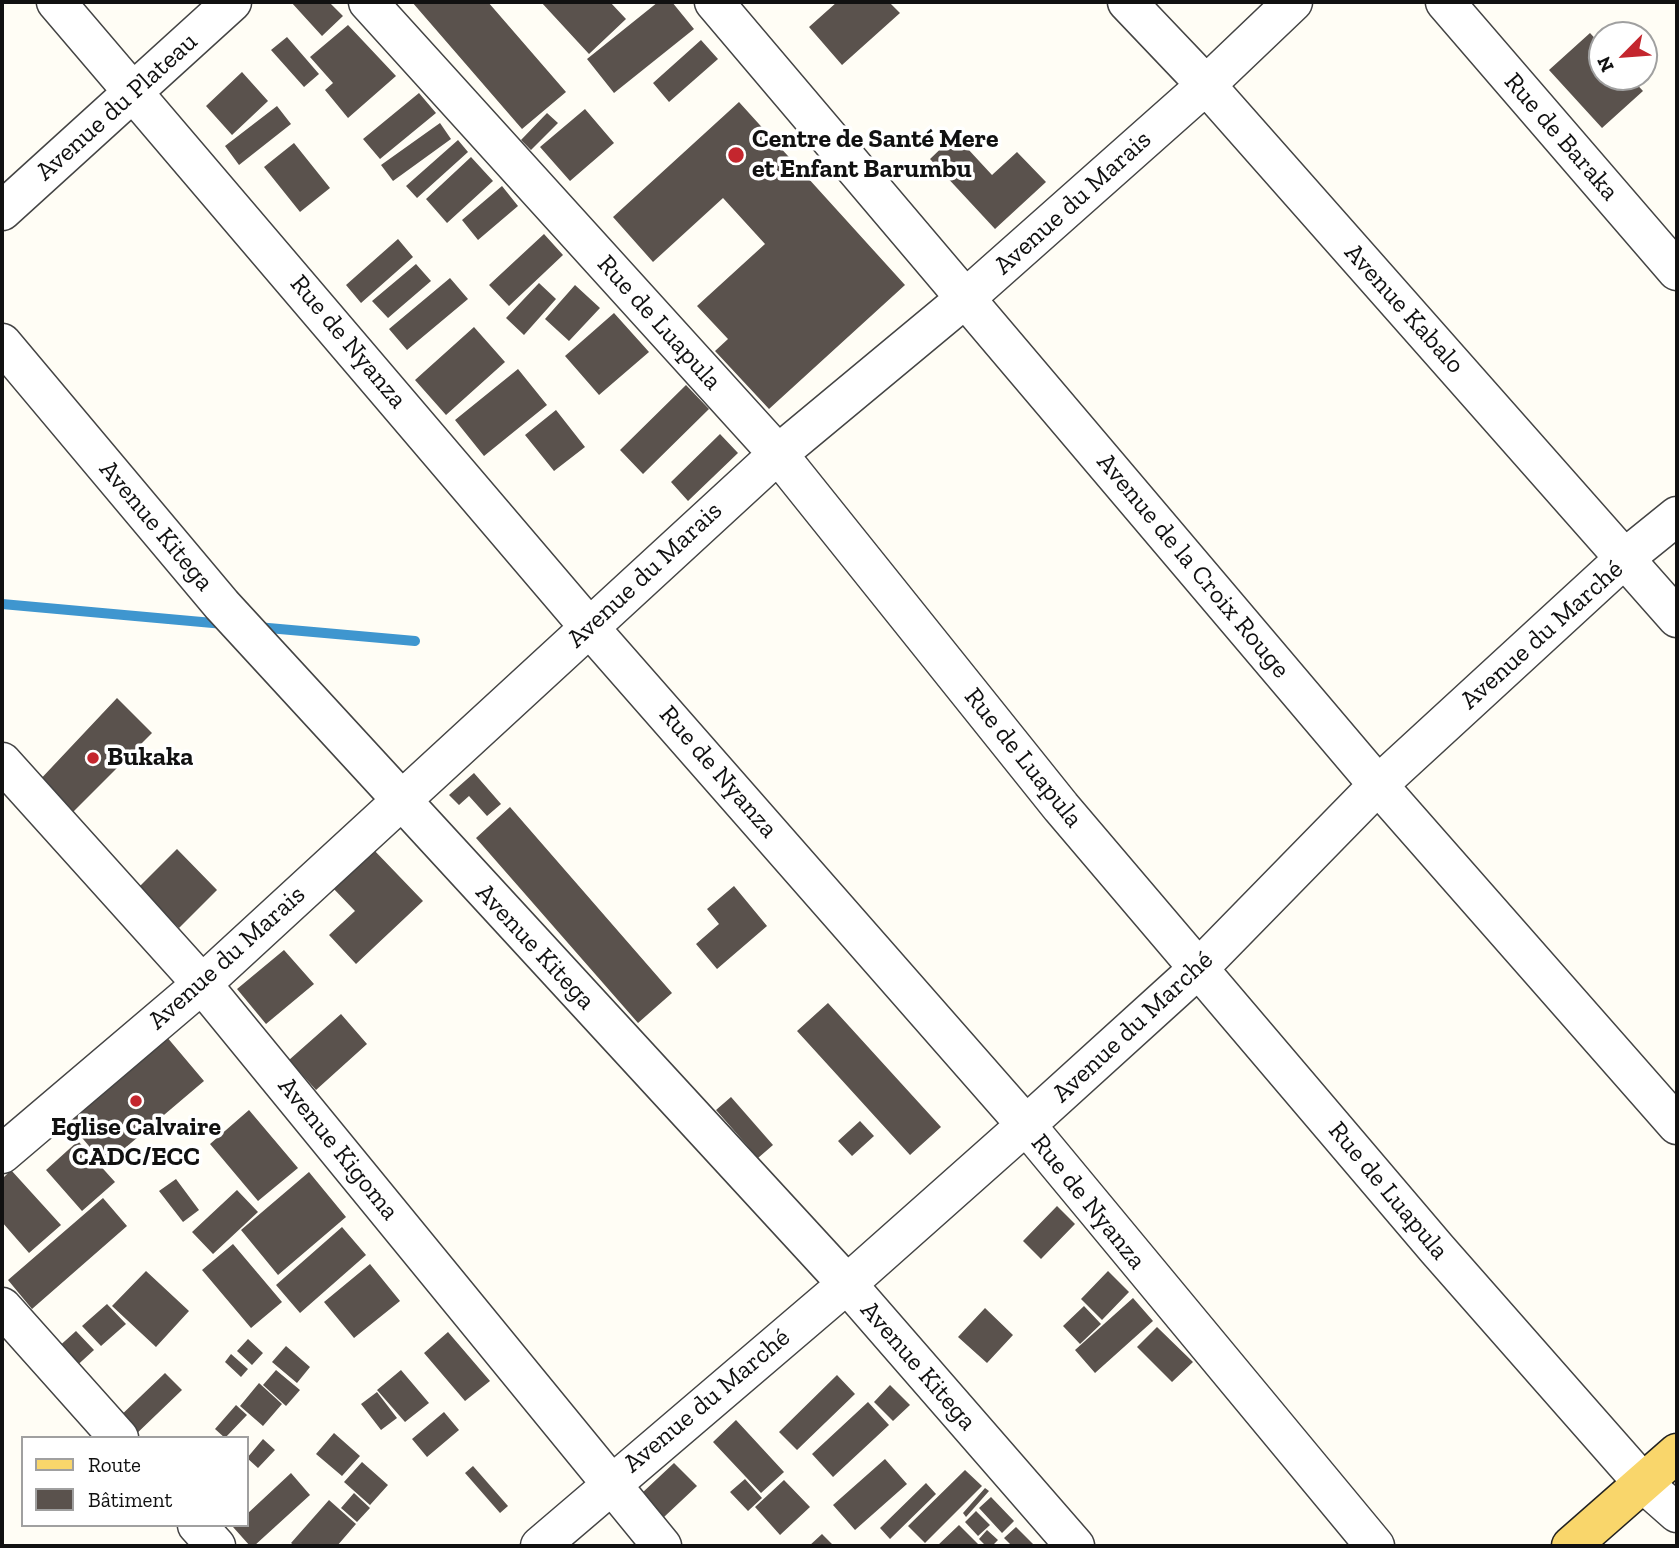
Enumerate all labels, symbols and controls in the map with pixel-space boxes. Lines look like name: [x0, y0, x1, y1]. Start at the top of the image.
north arrow: [1588, 21, 1658, 91]
street label: Avenue du Plateau: [30, 26, 204, 188]
text: N: [1592, 53, 1619, 76]
street label: Rue de Baraka: [1497, 67, 1625, 207]
place label: Centre de Santé Mere et Enfant Barumbu: [752, 124, 999, 186]
street label: Avenue du Marais: [988, 124, 1158, 282]
marker: Centre de Santé Mere et Enfant Barumbu: [726, 145, 746, 165]
street label: Avenue Kabalo: [1337, 238, 1471, 380]
street label: Rue de Luapula: [590, 249, 728, 397]
street label: Rue de Nyanza: [283, 269, 413, 415]
street label: Avenue de la Croix Rouge: [1090, 447, 1296, 685]
street label: Avenue Kitega: [92, 454, 220, 598]
street label: Avenue du Marais: [561, 495, 729, 655]
street label: Avenue du Marché: [1454, 554, 1630, 716]
street label: Rue de Luapula: [957, 682, 1089, 834]
street label: Rue de Nyanza: [652, 700, 784, 844]
place label: Bukaka: [107, 742, 193, 774]
marker: Bukaka: [85, 750, 101, 766]
street label: Avenue Kitega: [469, 878, 601, 1016]
street label: Avenue du Marais: [142, 879, 312, 1037]
street label: Avenue du Marché: [1046, 945, 1220, 1109]
street label: Avenue Kigoma: [271, 1071, 405, 1227]
marker: Eglise Calvaire CADC/ECC: [128, 1093, 144, 1109]
place label: Eglise Calvaire CADC/ECC: [51, 1112, 221, 1174]
street label: Rue de Luapula: [1321, 1116, 1455, 1266]
street label: Rue de Nyanza: [1024, 1128, 1152, 1276]
street label: Avenue Kitega: [853, 1295, 983, 1437]
street label: Avenue du Marché: [617, 1322, 797, 1480]
legend: [21, 1436, 248, 1527]
text: Route: [88, 1452, 141, 1477]
text: Bâtiment: [88, 1487, 172, 1512]

